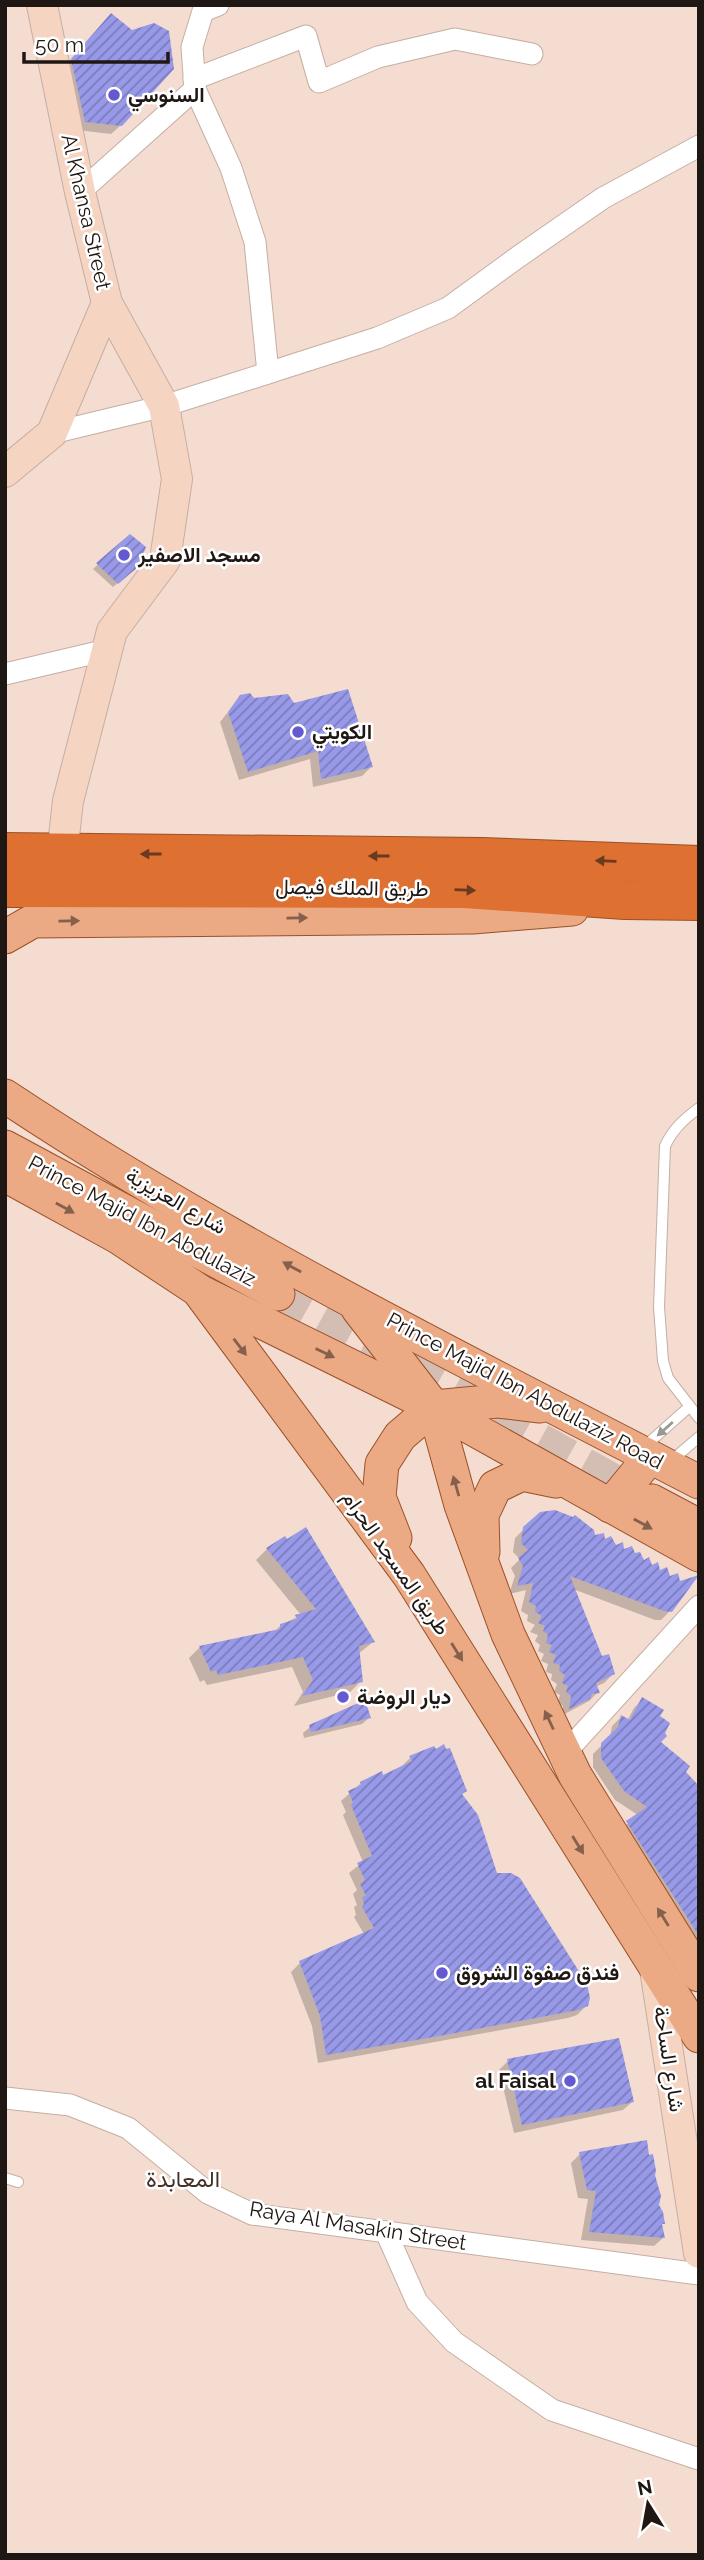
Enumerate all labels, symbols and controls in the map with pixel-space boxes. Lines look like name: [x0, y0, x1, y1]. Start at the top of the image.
scale bar: [24, 21, 168, 65]
text: 50 m: [35, 32, 84, 57]
place label: السنوسي: [128, 82, 205, 112]
marker: السنوسي: [106, 87, 122, 103]
street label: Al Khansa Street: [56, 131, 117, 292]
place label: مسجد الاصفير: [137, 542, 261, 568]
marker: مسجد الاصفير: [116, 547, 132, 563]
place label: الكويتي: [312, 719, 372, 749]
marker: الكويتي: [290, 724, 306, 740]
one-way arrow: [140, 848, 162, 860]
one-way arrow: [367, 850, 389, 862]
one-way arrow: [595, 856, 617, 867]
street label: طريق الملك فيصل: [275, 874, 429, 902]
one-way arrow: [455, 884, 477, 895]
one-way arrow: [286, 913, 308, 924]
one-way arrow: [59, 915, 81, 927]
street label: Prince Majid Ibn Abdulaziz: [24, 1150, 260, 1291]
street label: شارع العزيزية: [121, 1162, 231, 1241]
one-way arrow: [55, 1202, 75, 1214]
one-way arrow: [282, 1261, 302, 1273]
street label: Prince Majid Ibn Abdulaziz Road: [383, 1307, 668, 1474]
one-way arrow: [233, 1338, 247, 1356]
one-way arrow: [315, 1347, 335, 1359]
one-way arrow: [656, 1421, 673, 1436]
one-way arrow: [450, 1475, 461, 1497]
street label: طريق المسجد الحرام: [336, 1486, 456, 1641]
one-way arrow: [633, 1518, 653, 1530]
one-way arrow: [451, 1643, 464, 1662]
place label: ديار الروضة: [357, 1684, 451, 1710]
marker: ديار الروضة: [335, 1689, 351, 1705]
one-way arrow: [544, 1710, 555, 1730]
one-way arrow: [571, 1835, 584, 1855]
one-way arrow: [657, 1907, 669, 1926]
place label: فندق صفوة الشروق: [456, 1960, 619, 1986]
marker: فندق صفوة الشروق: [434, 1965, 450, 1981]
street label: شارع الساحة: [647, 2004, 690, 2114]
place label: al Faisal: [475, 2068, 556, 2093]
marker: al Faisal: [562, 2073, 578, 2089]
district label: المعابدة: [146, 2165, 220, 2192]
street label: Raya Al Masakin Street: [248, 2196, 468, 2255]
north arrow: [613, 2469, 683, 2539]
text: N: [636, 2475, 654, 2499]

